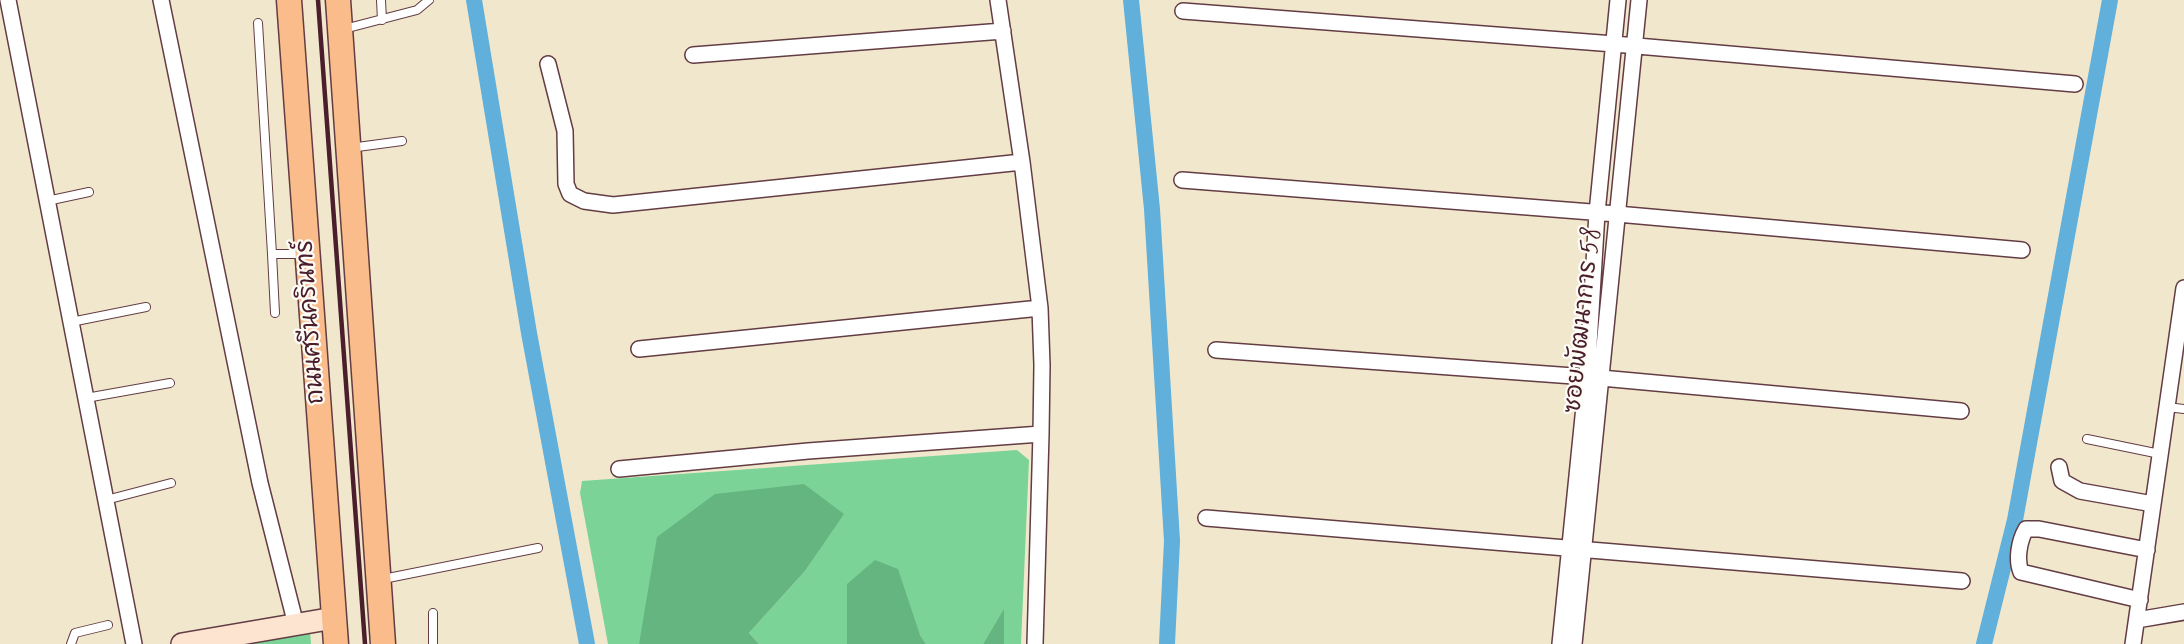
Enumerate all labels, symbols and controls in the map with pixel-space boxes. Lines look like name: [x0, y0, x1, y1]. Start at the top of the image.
street label: ซอยพัฒนาการ 58: [1560, 225, 1608, 415]
street label: ถนนศรีนครินทร์: [292, 239, 332, 405]

